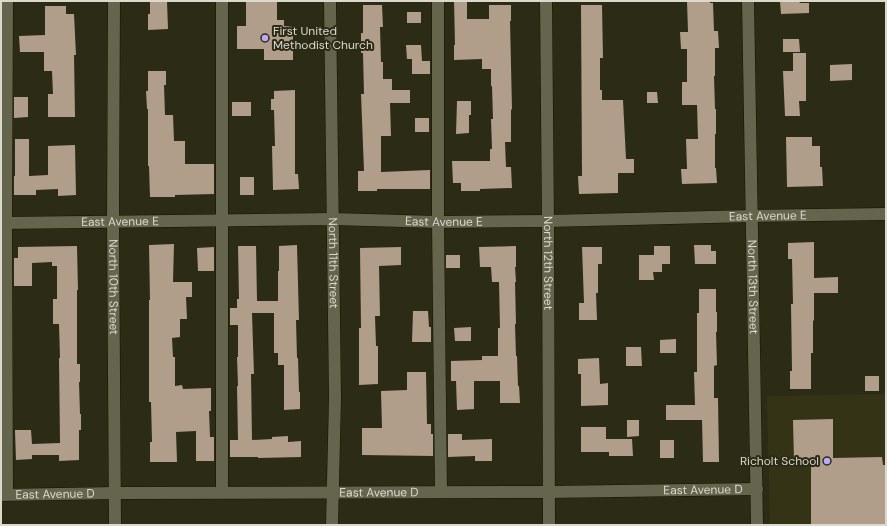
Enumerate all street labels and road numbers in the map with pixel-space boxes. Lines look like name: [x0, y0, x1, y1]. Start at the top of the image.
street label: East Avenue E: [729, 207, 807, 225]
street label: East Avenue E: [81, 213, 159, 230]
street label: East Avenue E: [405, 213, 483, 230]
street label: North 12th Street: [540, 216, 556, 310]
street label: North 11th Street: [325, 217, 342, 309]
street label: North 10th Street: [105, 239, 122, 335]
street label: North 13th Street: [744, 240, 762, 335]
street label: East Avenue D: [663, 481, 743, 498]
street label: East Avenue D: [339, 484, 419, 500]
street label: East Avenue D: [15, 485, 95, 503]

